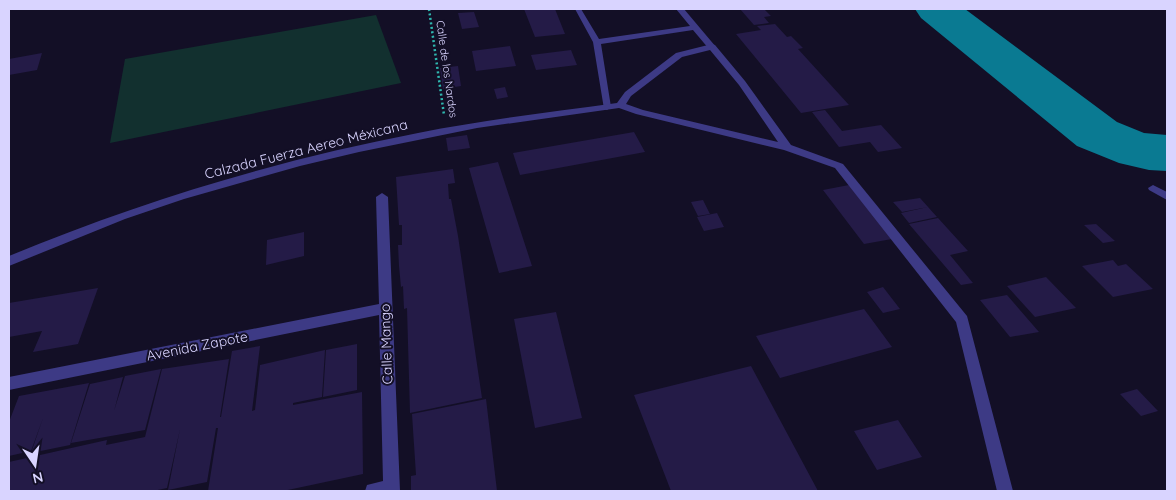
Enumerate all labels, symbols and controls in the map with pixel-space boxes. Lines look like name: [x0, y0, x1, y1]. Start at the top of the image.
street label: Calle de los Nardos: [433, 19, 461, 119]
street label: Calzada Fuerza Aereo Méxicana: [203, 115, 409, 183]
street label: Calle Mango: [376, 303, 396, 385]
street label: Avenida Zapote: [145, 327, 249, 365]
north arrow: [10, 440, 60, 490]
text: N: [31, 468, 45, 488]

